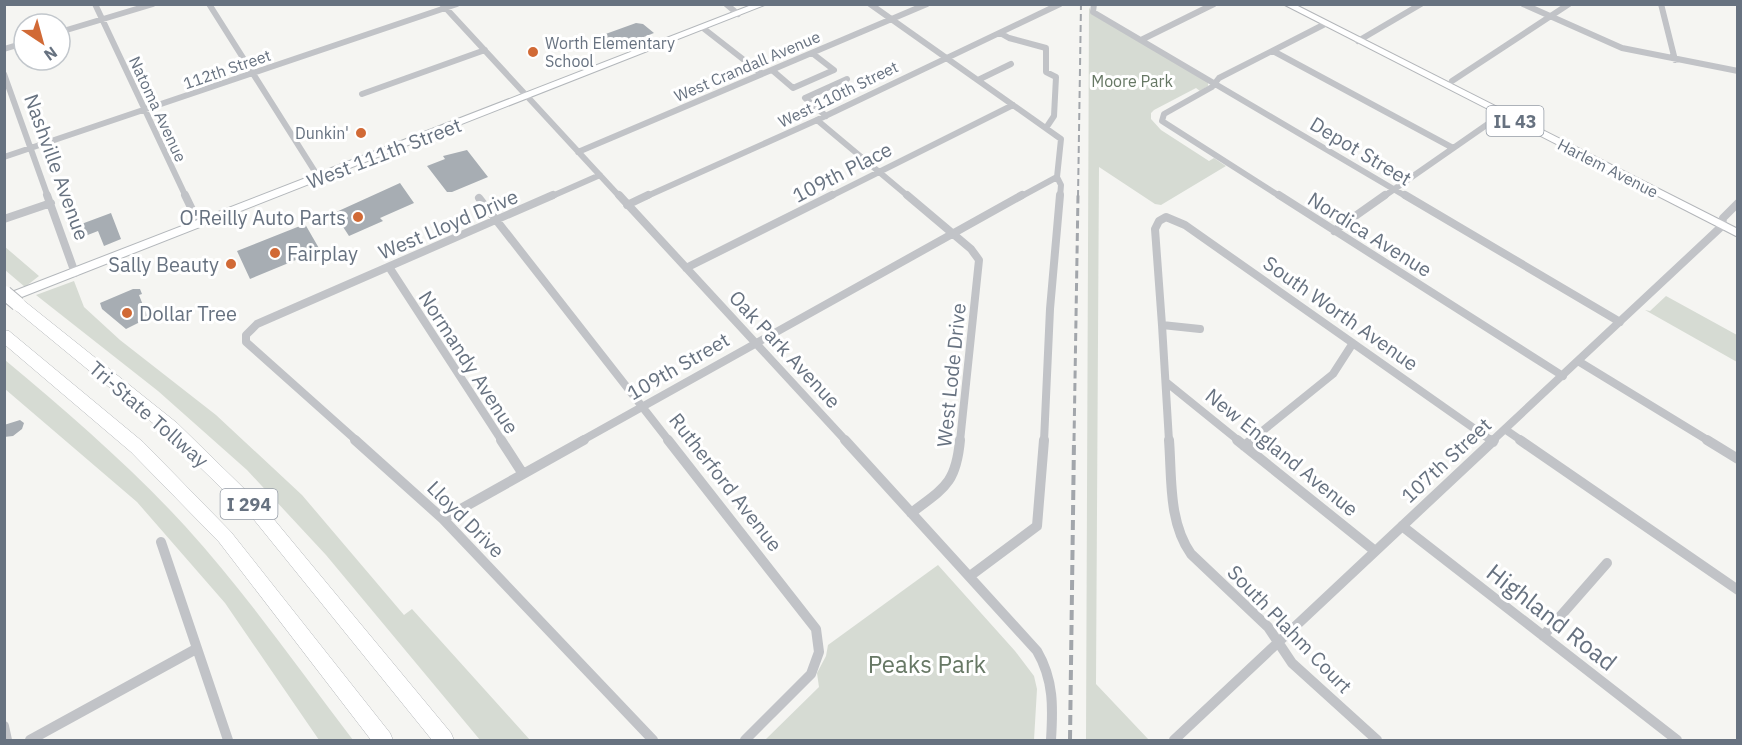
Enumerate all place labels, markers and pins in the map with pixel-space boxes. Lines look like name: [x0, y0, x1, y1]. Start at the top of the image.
place label: Worth Elementary School: [545, 33, 675, 71]
marker: Worth Elementary School: [526, 45, 540, 59]
place label: Dunkin': [295, 123, 349, 143]
marker: Dunkin': [354, 126, 368, 140]
place label: O'Reilly Auto Parts: [180, 204, 346, 231]
marker: O'Reilly Auto Parts: [351, 210, 365, 224]
place label: Fairplay: [287, 240, 358, 267]
marker: Fairplay: [268, 246, 282, 260]
place label: Sally Beauty: [108, 251, 219, 278]
marker: Sally Beauty: [224, 257, 238, 271]
place label: Dollar Tree: [139, 300, 237, 327]
marker: Dollar Tree: [120, 306, 134, 320]

